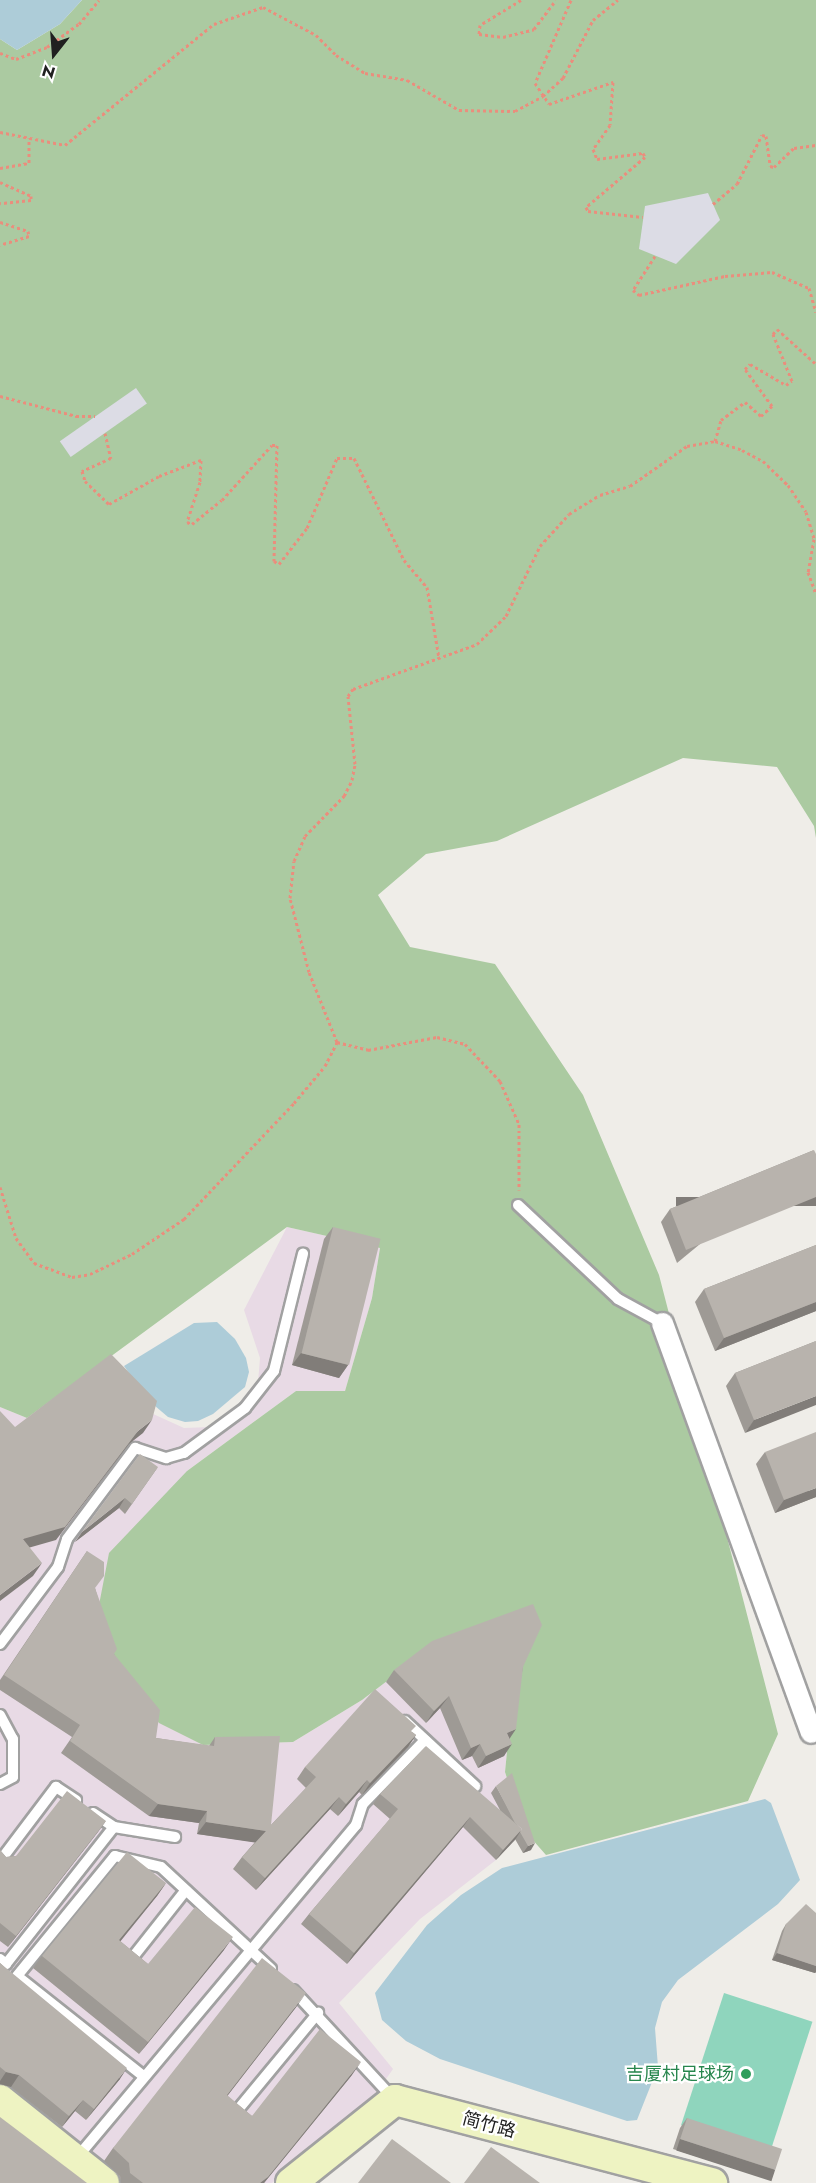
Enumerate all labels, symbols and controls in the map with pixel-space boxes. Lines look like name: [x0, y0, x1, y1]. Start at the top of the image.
north arrow: [24, 24, 84, 84]
text: N: [39, 59, 58, 85]
place label: 吉厦村足球场: [626, 2063, 734, 2085]
marker: 吉厦村足球场: [739, 2067, 753, 2081]
street label: 简竹路: [460, 2108, 518, 2142]

